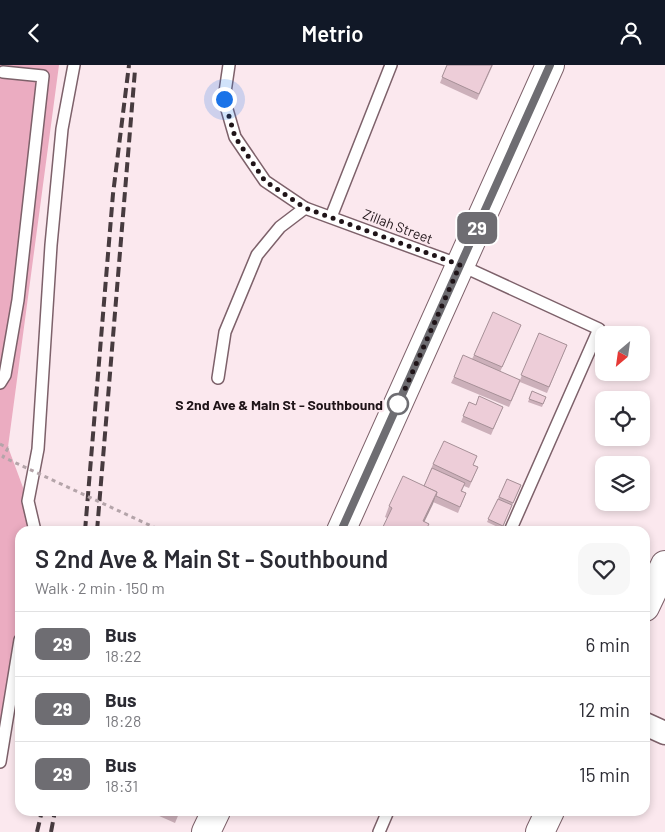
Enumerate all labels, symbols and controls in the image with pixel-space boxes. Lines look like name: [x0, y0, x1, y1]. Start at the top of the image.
icon: back: [20, 19, 48, 47]
icon: person: [617, 19, 645, 47]
text: Metrio: [302, 20, 363, 46]
your location: [212, 87, 237, 112]
street label: Zillah Street: [361, 205, 435, 247]
line badge: 29: [454, 212, 500, 244]
text: 29: [467, 217, 487, 239]
north arrow: [595, 326, 650, 381]
map controls: [595, 326, 650, 511]
button: locate: [595, 391, 650, 446]
marker: S 2nd Ave & Main St - Southbound: [387, 393, 409, 415]
place label: S 2nd Ave & Main St - Southbound: [175, 396, 383, 413]
button: layers: [595, 456, 650, 511]
button: heart: [578, 543, 630, 595]
text: S 2nd Ave & Main St - Southbound: [35, 544, 388, 573]
text: Walk · 2 min · 150 m: [35, 578, 165, 597]
text: Bus: [105, 623, 137, 646]
text: 29: [53, 633, 72, 655]
text: 6 min: [586, 633, 630, 656]
text: 18:22: [105, 646, 142, 665]
text: Bus: [105, 688, 137, 711]
text: 29: [53, 698, 72, 720]
text: 12 min: [579, 698, 630, 721]
text: 18:28: [105, 711, 141, 730]
text: Bus: [105, 753, 137, 776]
text: 29: [53, 763, 72, 785]
text: 15 min: [579, 763, 630, 786]
text: 18:31: [105, 776, 138, 795]

